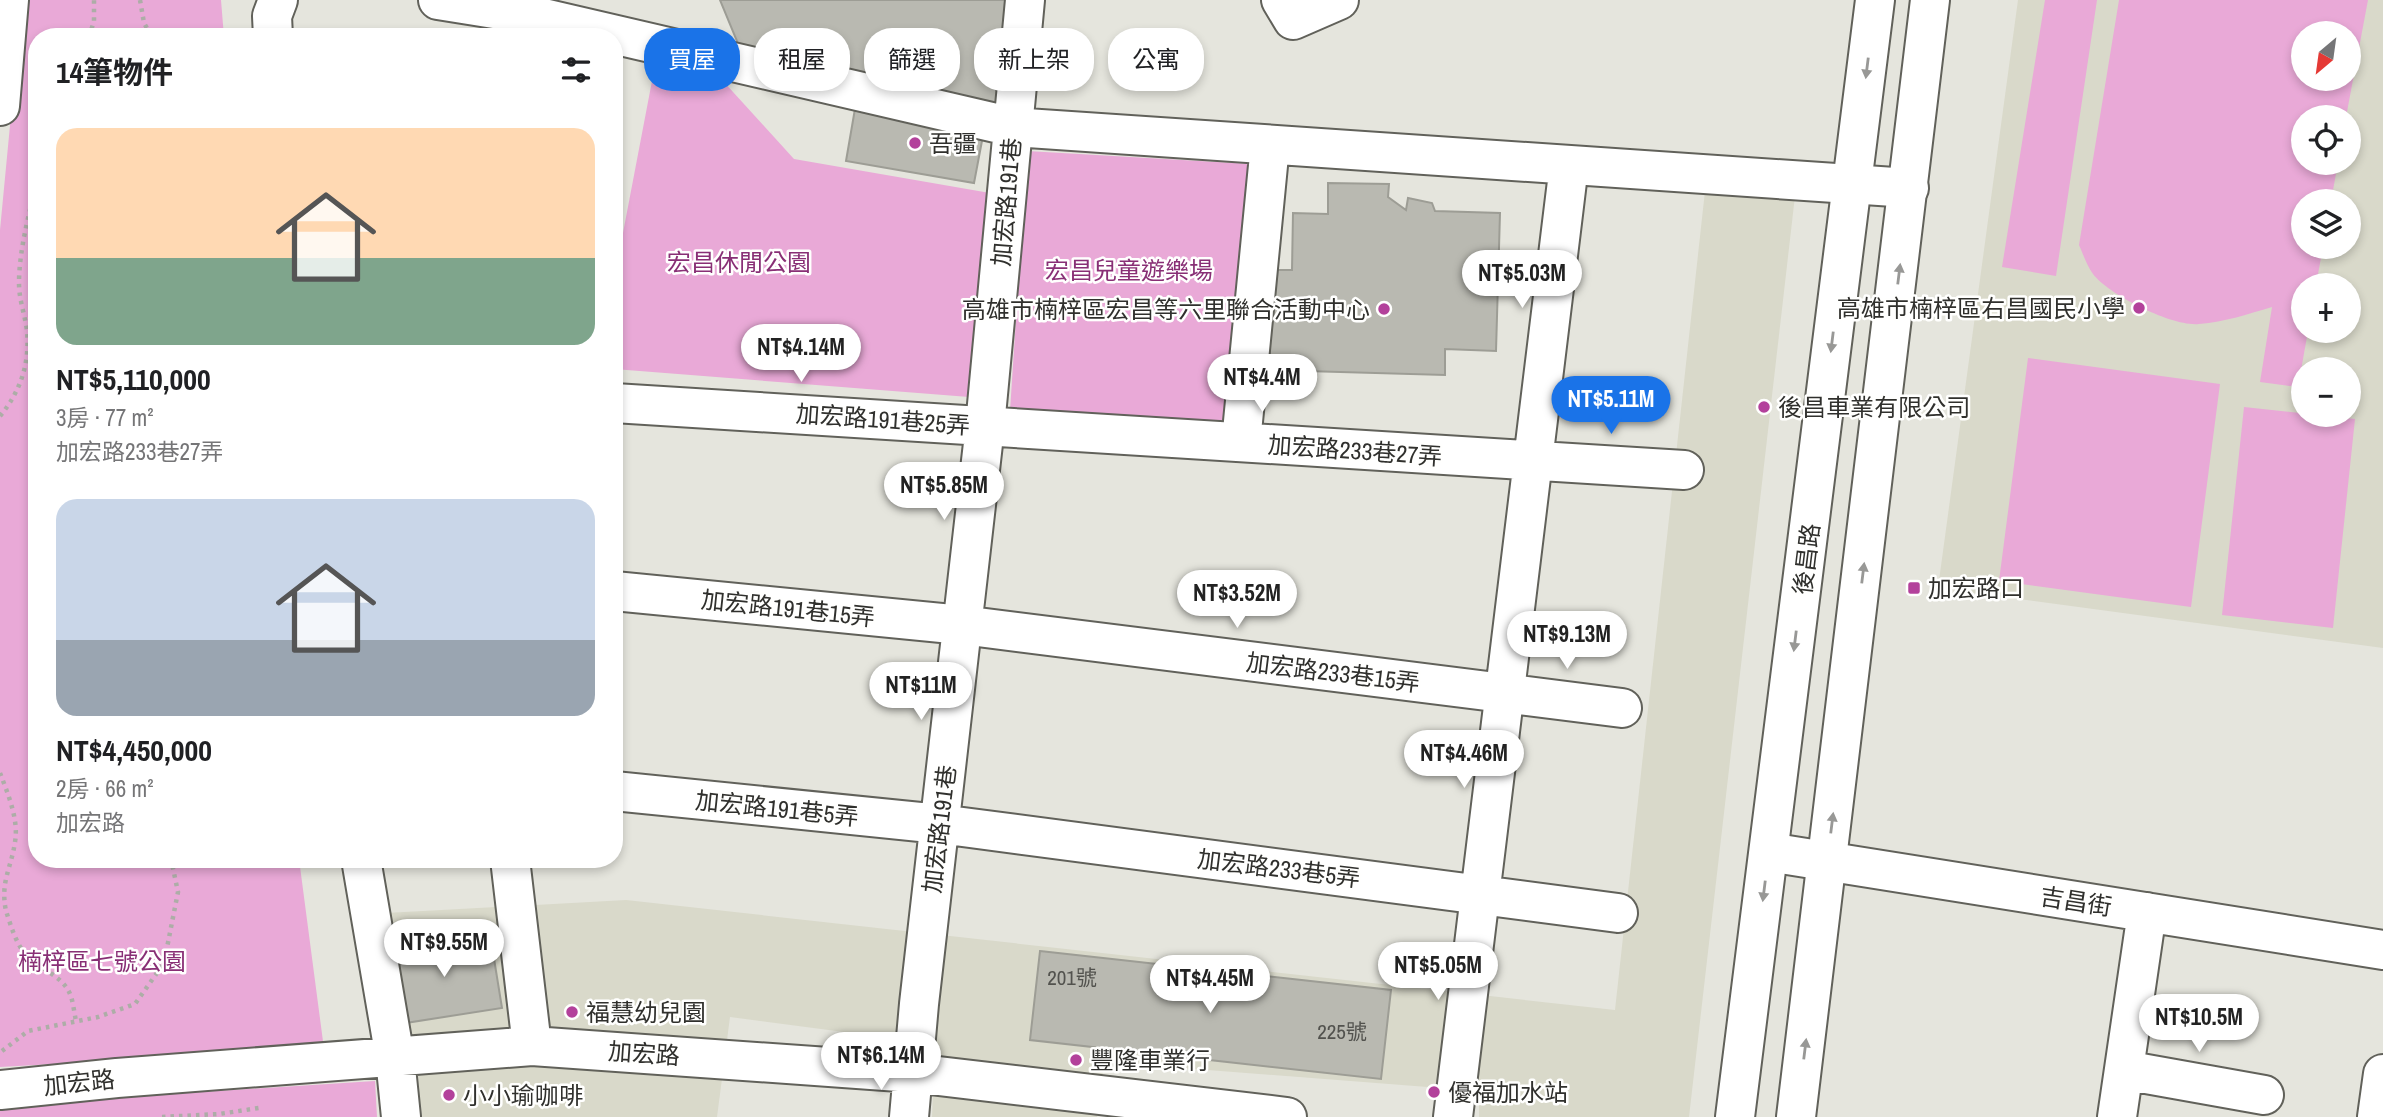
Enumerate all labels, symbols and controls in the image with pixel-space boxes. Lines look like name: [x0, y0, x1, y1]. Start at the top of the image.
north arrow: [2291, 21, 2361, 91]
map controls: [2291, 21, 2361, 427]
chip: 買屋: [644, 28, 740, 91]
chip: 租屋: [754, 28, 850, 91]
chip: 篩選: [864, 28, 960, 91]
chip: 新上架: [974, 28, 1094, 91]
chip: 公寓: [1108, 28, 1204, 91]
icon: filters: [557, 51, 595, 89]
text: 14筆物件: [56, 52, 173, 92]
one-way arrow: [1861, 57, 1872, 79]
button: locate: [2291, 105, 2361, 175]
place label: 吾疆: [929, 127, 977, 159]
marker: 吾疆: [907, 135, 923, 151]
street label: 加宏路191巷: [984, 136, 1028, 268]
icon: home: [263, 174, 389, 300]
button: layers: [2291, 189, 2361, 259]
park label: 宏昌休閒公園: [667, 246, 811, 278]
pin: NT$5.03M: [1450, 250, 1594, 310]
park label: 宏昌兒童遊樂場: [1045, 254, 1213, 286]
text: NT$5.03M: [1478, 257, 1566, 288]
one-way arrow: [1893, 263, 1904, 285]
button: +: [2291, 273, 2361, 343]
place label: 高雄市楠梓區右昌國民小學: [1837, 292, 2125, 324]
place label: 高雄市楠梓區宏昌等六里聯合活動中心: [962, 293, 1370, 325]
marker: 高雄市楠梓區右昌國民小學: [2131, 300, 2147, 316]
marker: 高雄市楠梓區宏昌等六里聯合活動中心: [1376, 301, 1392, 317]
pin: NT$4.14M: [729, 324, 873, 384]
text: NT$4.14M: [757, 331, 845, 362]
one-way arrow: [1827, 331, 1838, 353]
pin: NT$4.4M: [1197, 354, 1327, 414]
button: −: [2291, 357, 2361, 427]
text: NT$5,110,000: [56, 359, 211, 399]
text: NT$4.4M: [1223, 361, 1301, 392]
pin: NT$5.11M: [1539, 376, 1683, 436]
text: NT$5.11M: [1567, 383, 1655, 414]
place label: 後昌車業有限公司: [1778, 391, 1970, 423]
street label: 加宏路191巷25弄: [795, 397, 971, 441]
marker: 後昌車業有限公司: [1756, 399, 1772, 415]
text: 3房 · 77 m²: [56, 402, 153, 433]
street label: 加宏路233巷27弄: [1267, 428, 1443, 472]
text: 加宏路233巷27弄: [56, 436, 223, 467]
pin: NT$5.85M: [872, 462, 1016, 522]
text: NT$5.85M: [900, 469, 988, 500]
street label: 後昌路: [1786, 521, 1826, 597]
icon: home: [263, 545, 389, 671]
one-way arrow: [1857, 562, 1868, 584]
pin: NT$3.52M: [1165, 570, 1309, 630]
place label: 加宏路口: [1928, 572, 2024, 604]
text: NT$3.52M: [1193, 577, 1281, 608]
marker: 加宏路口: [1906, 580, 1922, 596]
street label: 加宏路191巷15弄: [699, 583, 877, 633]
pin: NT$9.13M: [1495, 612, 1639, 671]
text: NT$9.13M: [1523, 618, 1611, 649]
one-way arrow: [1790, 630, 1801, 652]
street label: 加宏路233巷15弄: [1244, 645, 1422, 699]
pin: NT$11M: [864, 662, 978, 722]
text: NT$11M: [885, 669, 957, 700]
text: NT$4,450,000: [56, 730, 212, 770]
pin: NT$4.46M: [1392, 730, 1536, 790]
text: NT$4.46M: [1420, 737, 1508, 768]
street label: 加宏路191巷: [915, 763, 963, 895]
text: 2房 · 66 m²: [56, 773, 153, 804]
street label: 加宏路191巷5弄: [694, 784, 860, 832]
text: 加宏路: [56, 807, 125, 838]
one-way arrow: [1827, 812, 1838, 834]
street label: 加宏路233巷5弄: [1196, 842, 1362, 894]
one-way arrow: [1759, 880, 1770, 902]
street label: 吉昌街: [2038, 880, 2114, 922]
pin: NT$9.55M: [372, 920, 516, 979]
text: NT$9.55M: [400, 926, 488, 957]
pin: NT$5.05M: [1366, 942, 1510, 1002]
park label: 楠梓區七號公園: [18, 945, 186, 977]
text: NT$5.05M: [1394, 949, 1482, 980]
pin: NT$4.45M: [1138, 956, 1282, 1015]
text: NT$4.45M: [1166, 962, 1254, 993]
house number: 201號: [1047, 963, 1097, 992]
pin: NT$10.5M: [2127, 995, 2271, 1054]
place label: 福慧幼兒園: [586, 996, 706, 1028]
text: NT$10.5M: [2155, 1001, 2243, 1032]
marker: 福慧幼兒園: [564, 1004, 580, 1020]
house number: 225號: [1317, 1017, 1367, 1046]
pin: NT$6.14M: [809, 1032, 953, 1092]
street label: 加宏路: [607, 1035, 681, 1071]
one-way arrow: [1799, 1038, 1810, 1060]
text: NT$6.14M: [837, 1039, 925, 1070]
place label: 豐隆車業行: [1090, 1044, 1210, 1076]
marker: 豐隆車業行: [1068, 1052, 1084, 1068]
street label: 加宏路: [42, 1062, 116, 1102]
place label: 優福加水站: [1448, 1076, 1568, 1108]
place label: 小小瑜咖啡: [463, 1079, 583, 1111]
marker: 優福加水站: [1426, 1084, 1442, 1100]
marker: 小小瑜咖啡: [441, 1087, 457, 1103]

